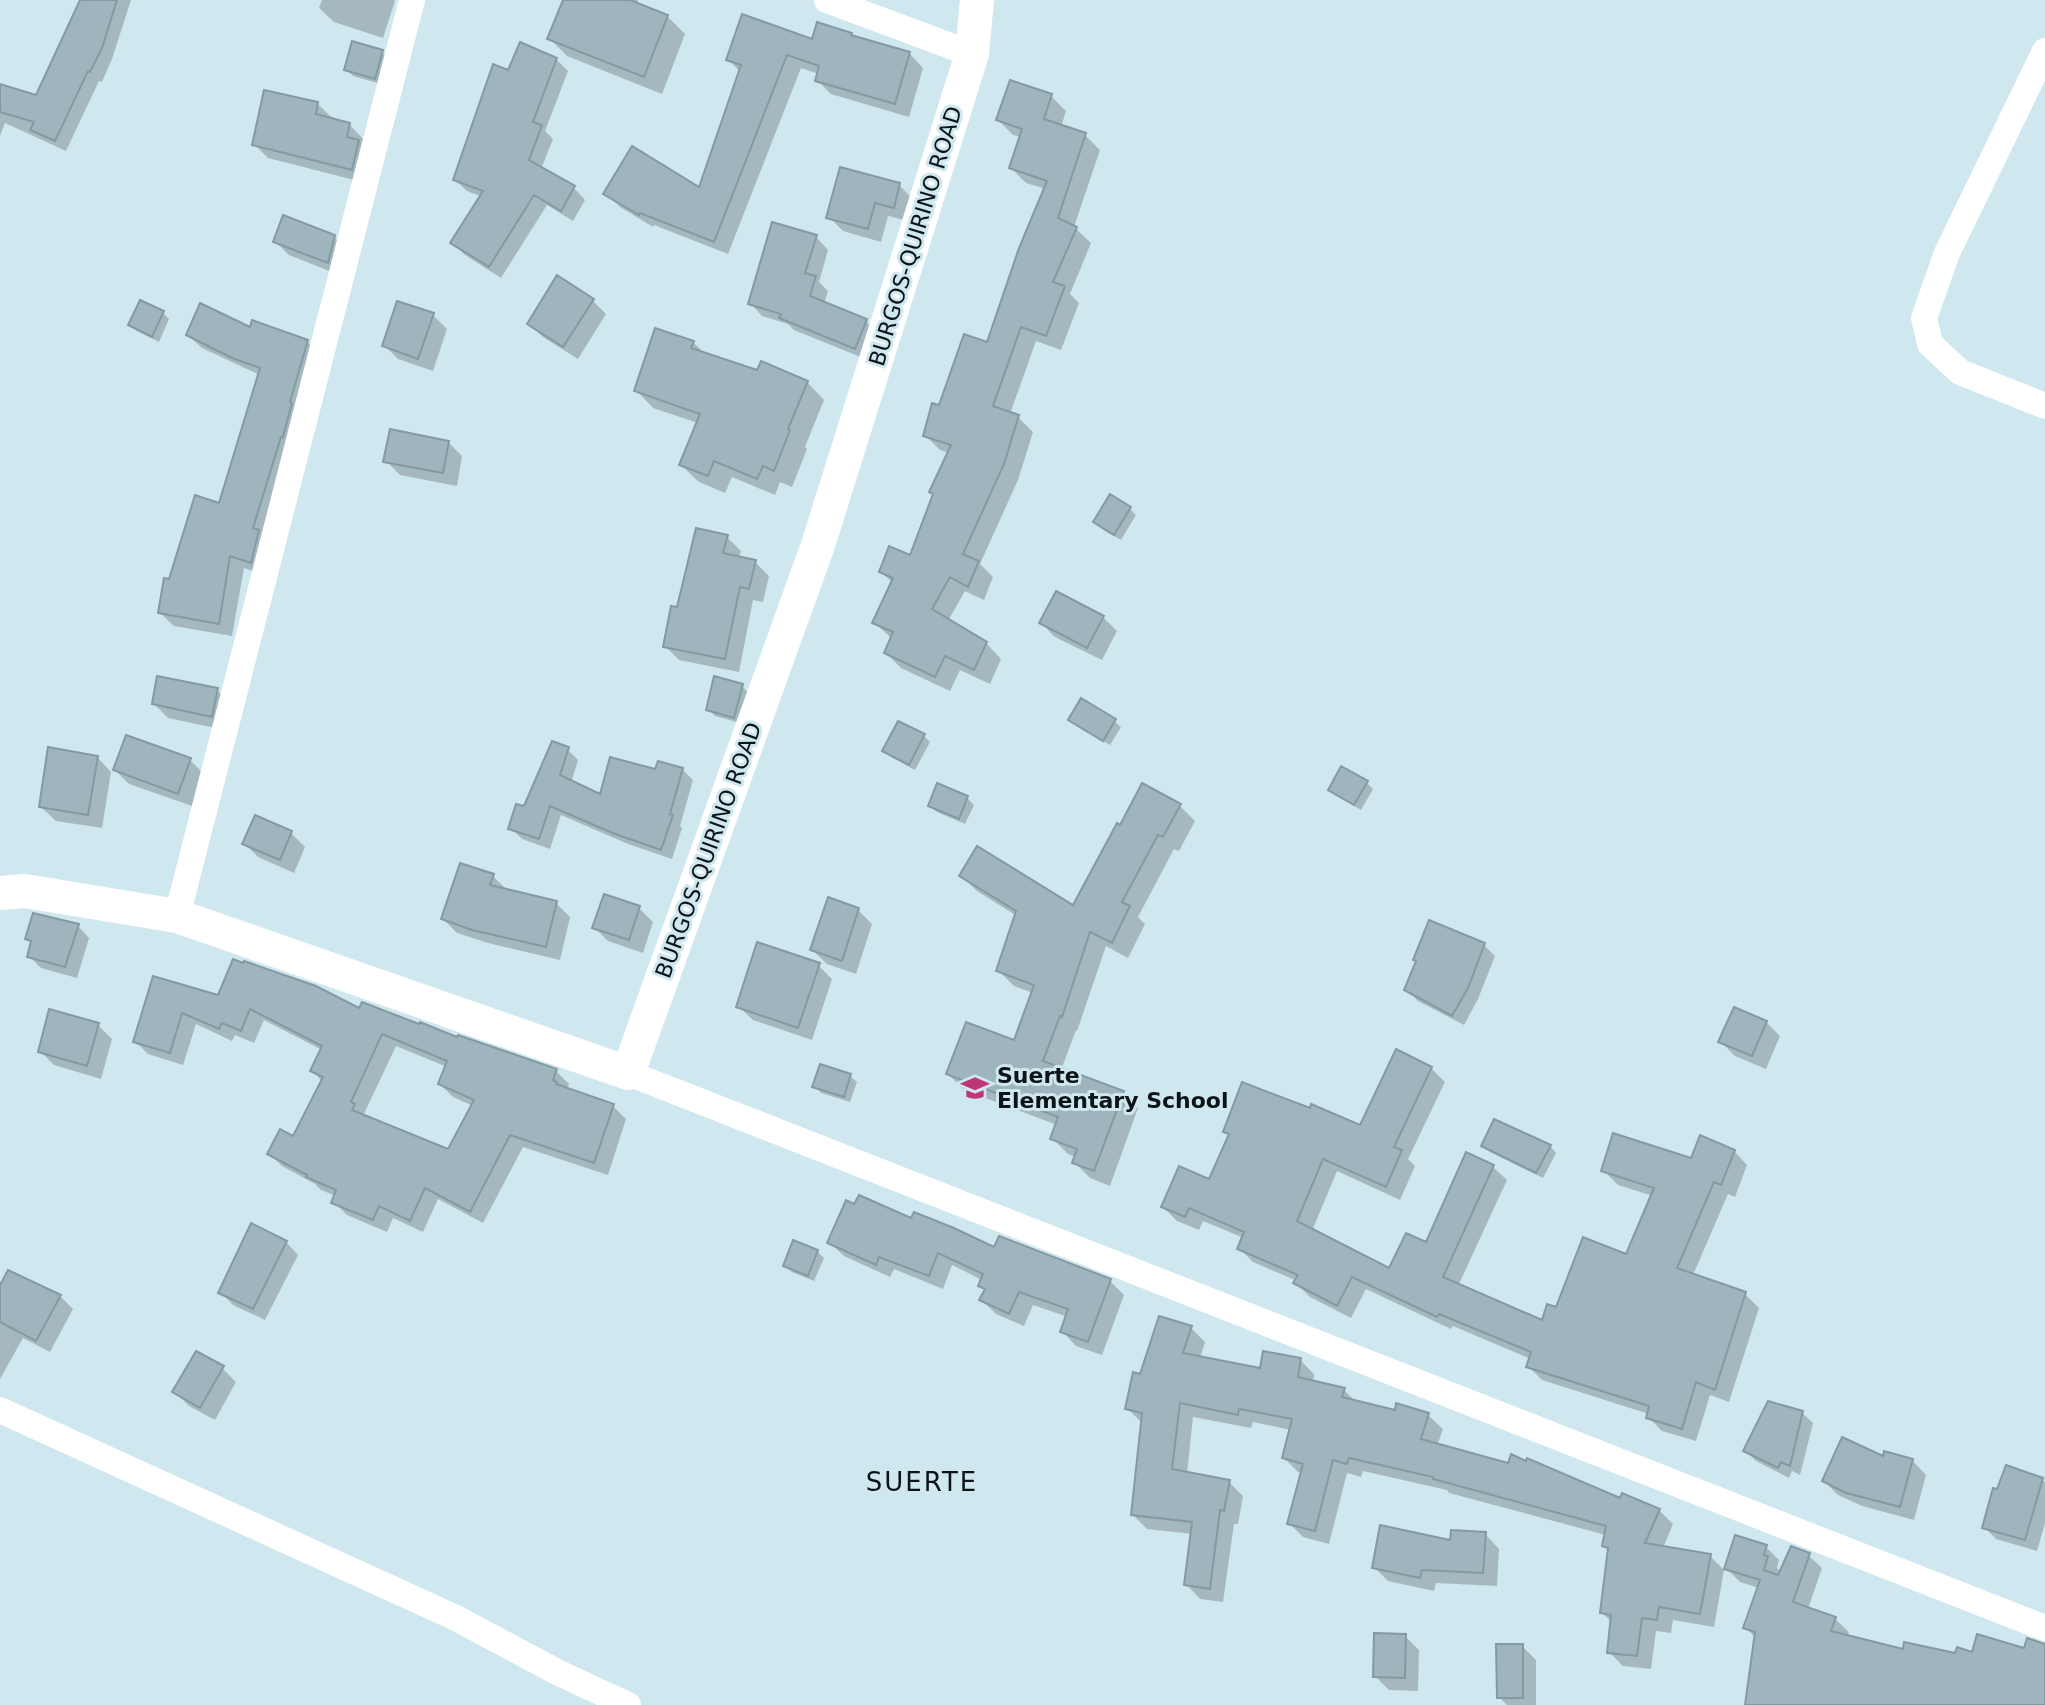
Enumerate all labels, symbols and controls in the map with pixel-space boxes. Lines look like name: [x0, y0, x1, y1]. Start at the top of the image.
street label: BURGOS-QUIRINO ROAD: [864, 103, 967, 369]
street label: BURGOS-QUIRINO ROAD: [651, 719, 766, 981]
place label: Suerte Elementary School: [997, 1063, 1229, 1113]
school or university icon: Suerte Elementary School: [960, 1073, 990, 1103]
district label: SUERTE: [866, 1467, 978, 1497]

